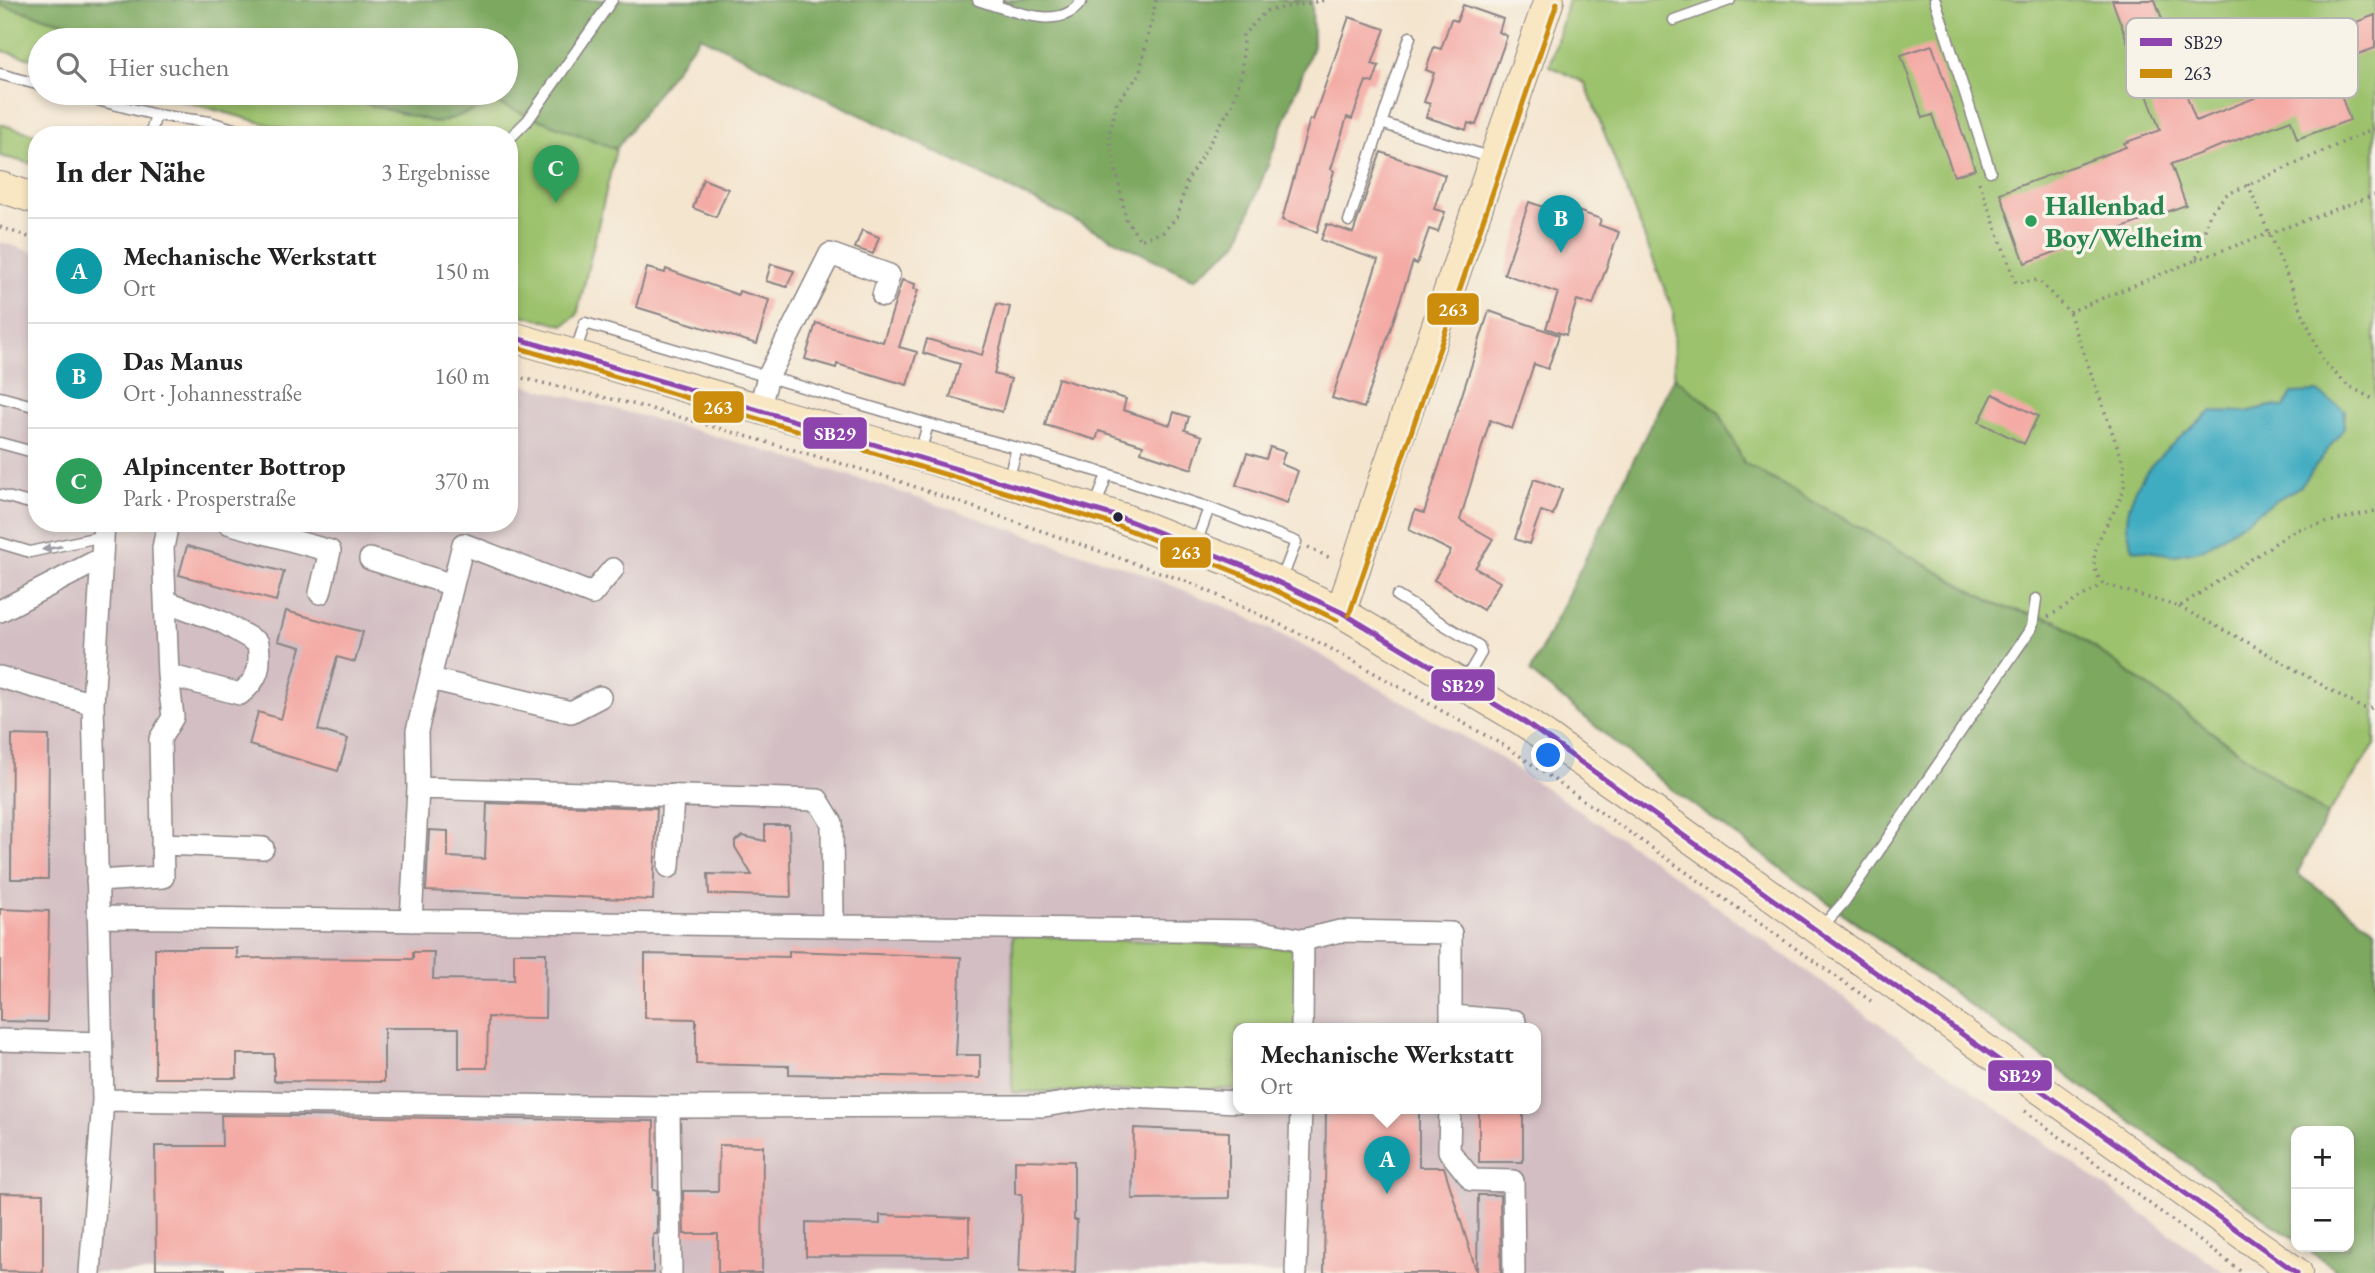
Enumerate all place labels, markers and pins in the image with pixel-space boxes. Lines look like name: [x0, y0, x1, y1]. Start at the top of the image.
pin: C: [533, 145, 579, 203]
place label: Hallenbad Boy/Welheim: [2045, 187, 2203, 255]
pin: B: [1538, 195, 1584, 253]
marker: Hallenbad Boy/Welheim: [2023, 213, 2039, 229]
unlabelled marker: [1111, 510, 1125, 524]
pin: A: [1364, 1136, 1410, 1194]

